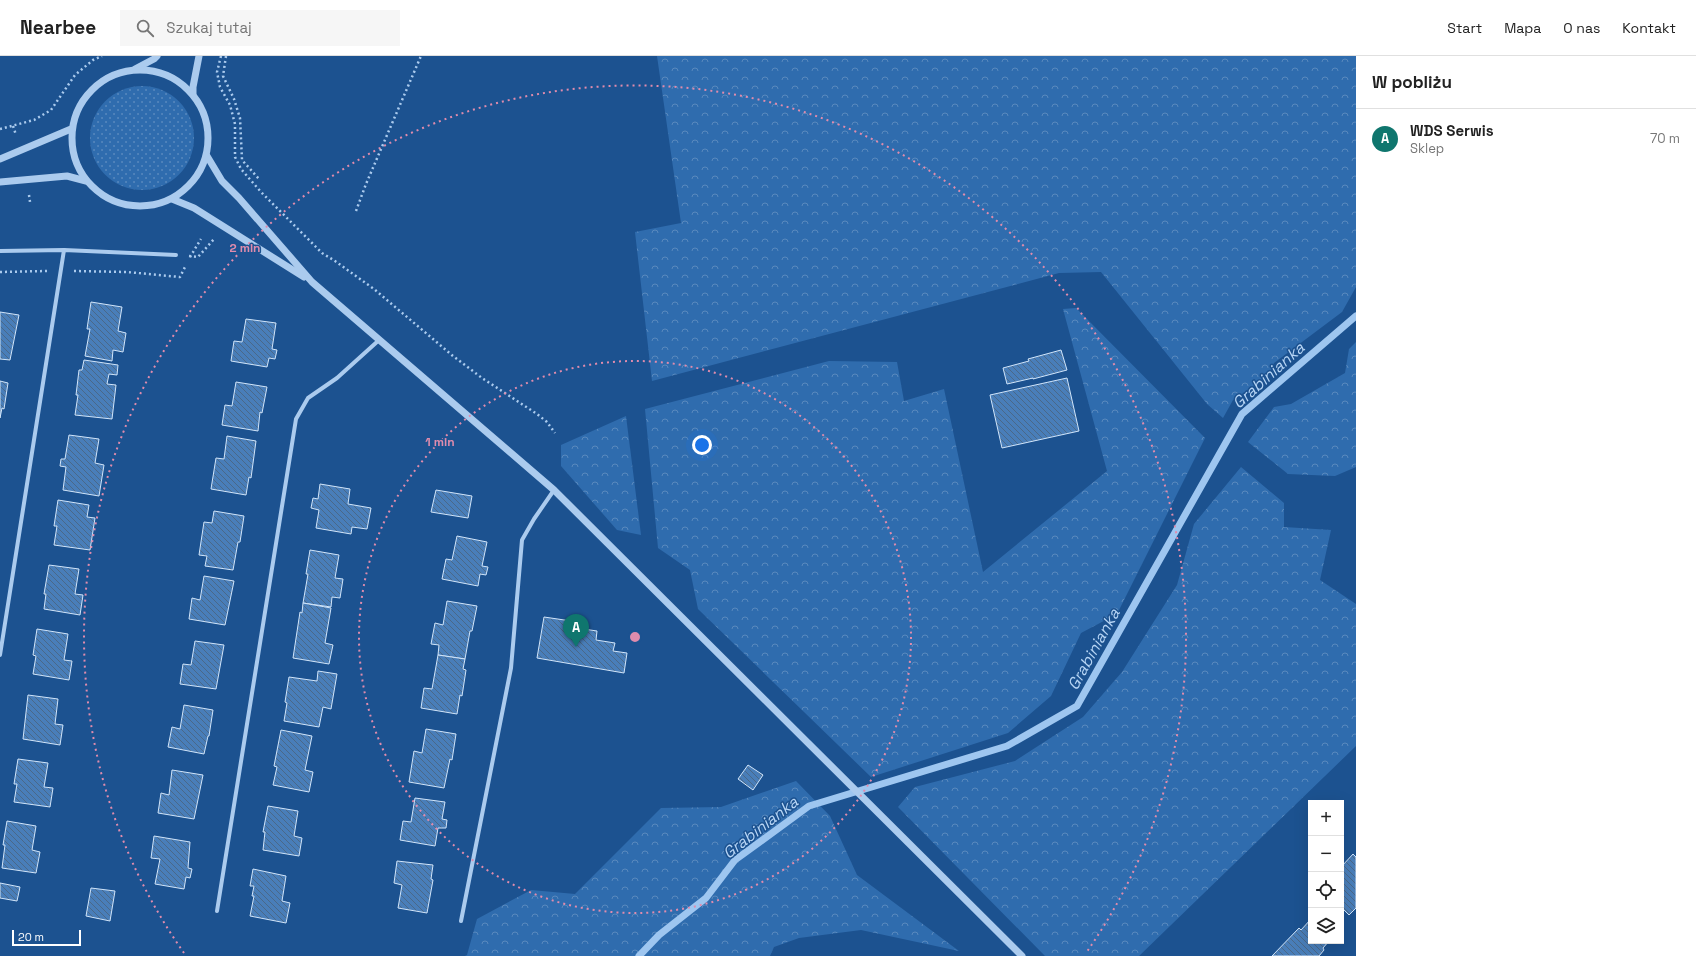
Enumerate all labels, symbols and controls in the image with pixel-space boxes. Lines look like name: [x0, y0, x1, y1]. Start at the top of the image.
search box: [120, 10, 400, 46]
text: Nearbee: [20, 15, 96, 40]
icon: search: [134, 17, 156, 39]
text: Szukaj tutaj: [166, 18, 252, 37]
text: Start: [1447, 19, 1482, 37]
text: Mapa: [1504, 19, 1541, 37]
text: O nas: [1563, 19, 1600, 37]
text: Kontakt: [1622, 19, 1676, 37]
text: W pobliżu: [1372, 71, 1452, 93]
text: WDS Serwis: [1410, 121, 1494, 140]
text: A: [1381, 130, 1389, 147]
text: 70 m: [1650, 130, 1680, 147]
text: Sklep: [1410, 140, 1444, 157]
text: 2 min: [229, 240, 261, 256]
water label: Grabinianka: [1228, 337, 1309, 413]
text: 1 min: [425, 434, 455, 450]
your location: [692, 435, 712, 455]
water label: Grabinianka: [1062, 604, 1125, 694]
pin: A: [563, 614, 589, 647]
centre of rings: [628, 630, 642, 644]
water label: Grabinianka: [718, 791, 803, 863]
map controls: [1308, 800, 1344, 944]
button: +: [1308, 800, 1344, 836]
button: −: [1308, 836, 1344, 872]
button: locate: [1308, 872, 1344, 908]
button: layers: [1308, 908, 1344, 944]
scale bar: [12, 928, 81, 947]
text: 20 m: [18, 930, 44, 944]

